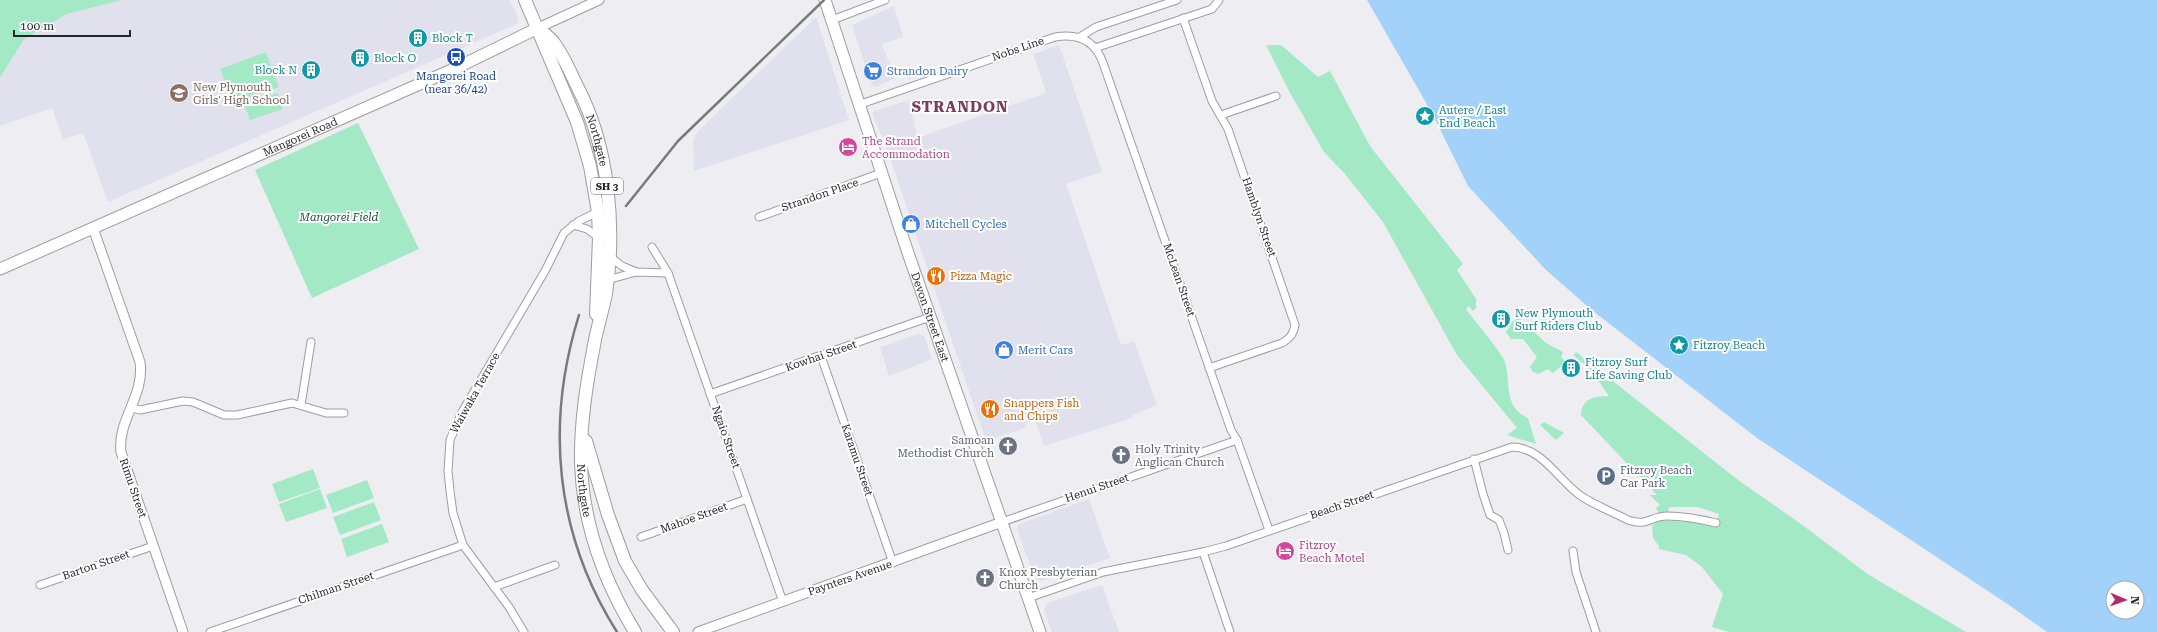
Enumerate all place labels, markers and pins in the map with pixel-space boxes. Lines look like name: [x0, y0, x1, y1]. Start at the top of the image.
building icon: Block T: [407, 27, 429, 49]
place label: Block T: [432, 32, 473, 45]
bus stop icon: Mangorei Road (near 36/42): [445, 46, 467, 68]
building icon: Block O: [349, 47, 371, 69]
place label: Block O: [374, 52, 416, 65]
building icon: Block N: [300, 59, 322, 81]
supermarket icon: Strandon Dairy: [862, 60, 884, 82]
place label: Block N: [255, 64, 297, 77]
place label: Strandon Dairy: [887, 65, 969, 78]
place label: Mangorei Road (near 36/42): [416, 70, 496, 96]
place label: New Plymouth Girls' High School: [193, 81, 290, 107]
school or university icon: New Plymouth Girls' High School: [168, 82, 190, 104]
place label: Autere / East End Beach: [1439, 104, 1507, 130]
place icon: Autere / East End Beach: [1414, 105, 1436, 127]
place label: The Strand Accommodation: [862, 135, 950, 161]
hotel icon: The Strand Accommodation: [837, 136, 859, 158]
shop icon: Mitchell Cycles: [900, 213, 922, 235]
place label: Mitchell Cycles: [925, 218, 1007, 231]
restaurant icon: Pizza Magic: [925, 265, 947, 287]
place label: Pizza Magic: [950, 270, 1012, 283]
place label: New Plymouth Surf Riders Club: [1515, 307, 1602, 333]
building icon: New Plymouth Surf Riders Club: [1490, 308, 1512, 330]
place icon: Fitzroy Beach: [1668, 334, 1690, 356]
shop icon: Merit Cars: [993, 339, 1015, 361]
place label: Fitzroy Beach: [1693, 339, 1765, 352]
place label: Merit Cars: [1018, 344, 1073, 357]
place label: Fitzroy Surf Life Saving Club: [1585, 356, 1672, 382]
building icon: Fitzroy Surf Life Saving Club: [1560, 357, 1582, 379]
place label: Snappers Fish and Chips: [1004, 397, 1079, 423]
restaurant icon: Snappers Fish and Chips: [979, 398, 1001, 420]
place label: Samoan Methodist Church: [897, 434, 994, 460]
church icon: Samoan Methodist Church: [997, 435, 1019, 457]
place label: Holy Trinity Anglican Church: [1135, 443, 1224, 469]
church icon: Holy Trinity Anglican Church: [1110, 444, 1132, 466]
place label: Fitzroy Beach Car Park: [1620, 464, 1692, 490]
parking icon: Fitzroy Beach Car Park: [1595, 465, 1617, 487]
place label: Fitzroy Beach Motel: [1299, 539, 1365, 565]
hotel icon: Fitzroy Beach Motel: [1274, 540, 1296, 562]
place label: Knox Presbyterian Church: [999, 566, 1097, 592]
church icon: Knox Presbyterian Church: [974, 567, 996, 589]

